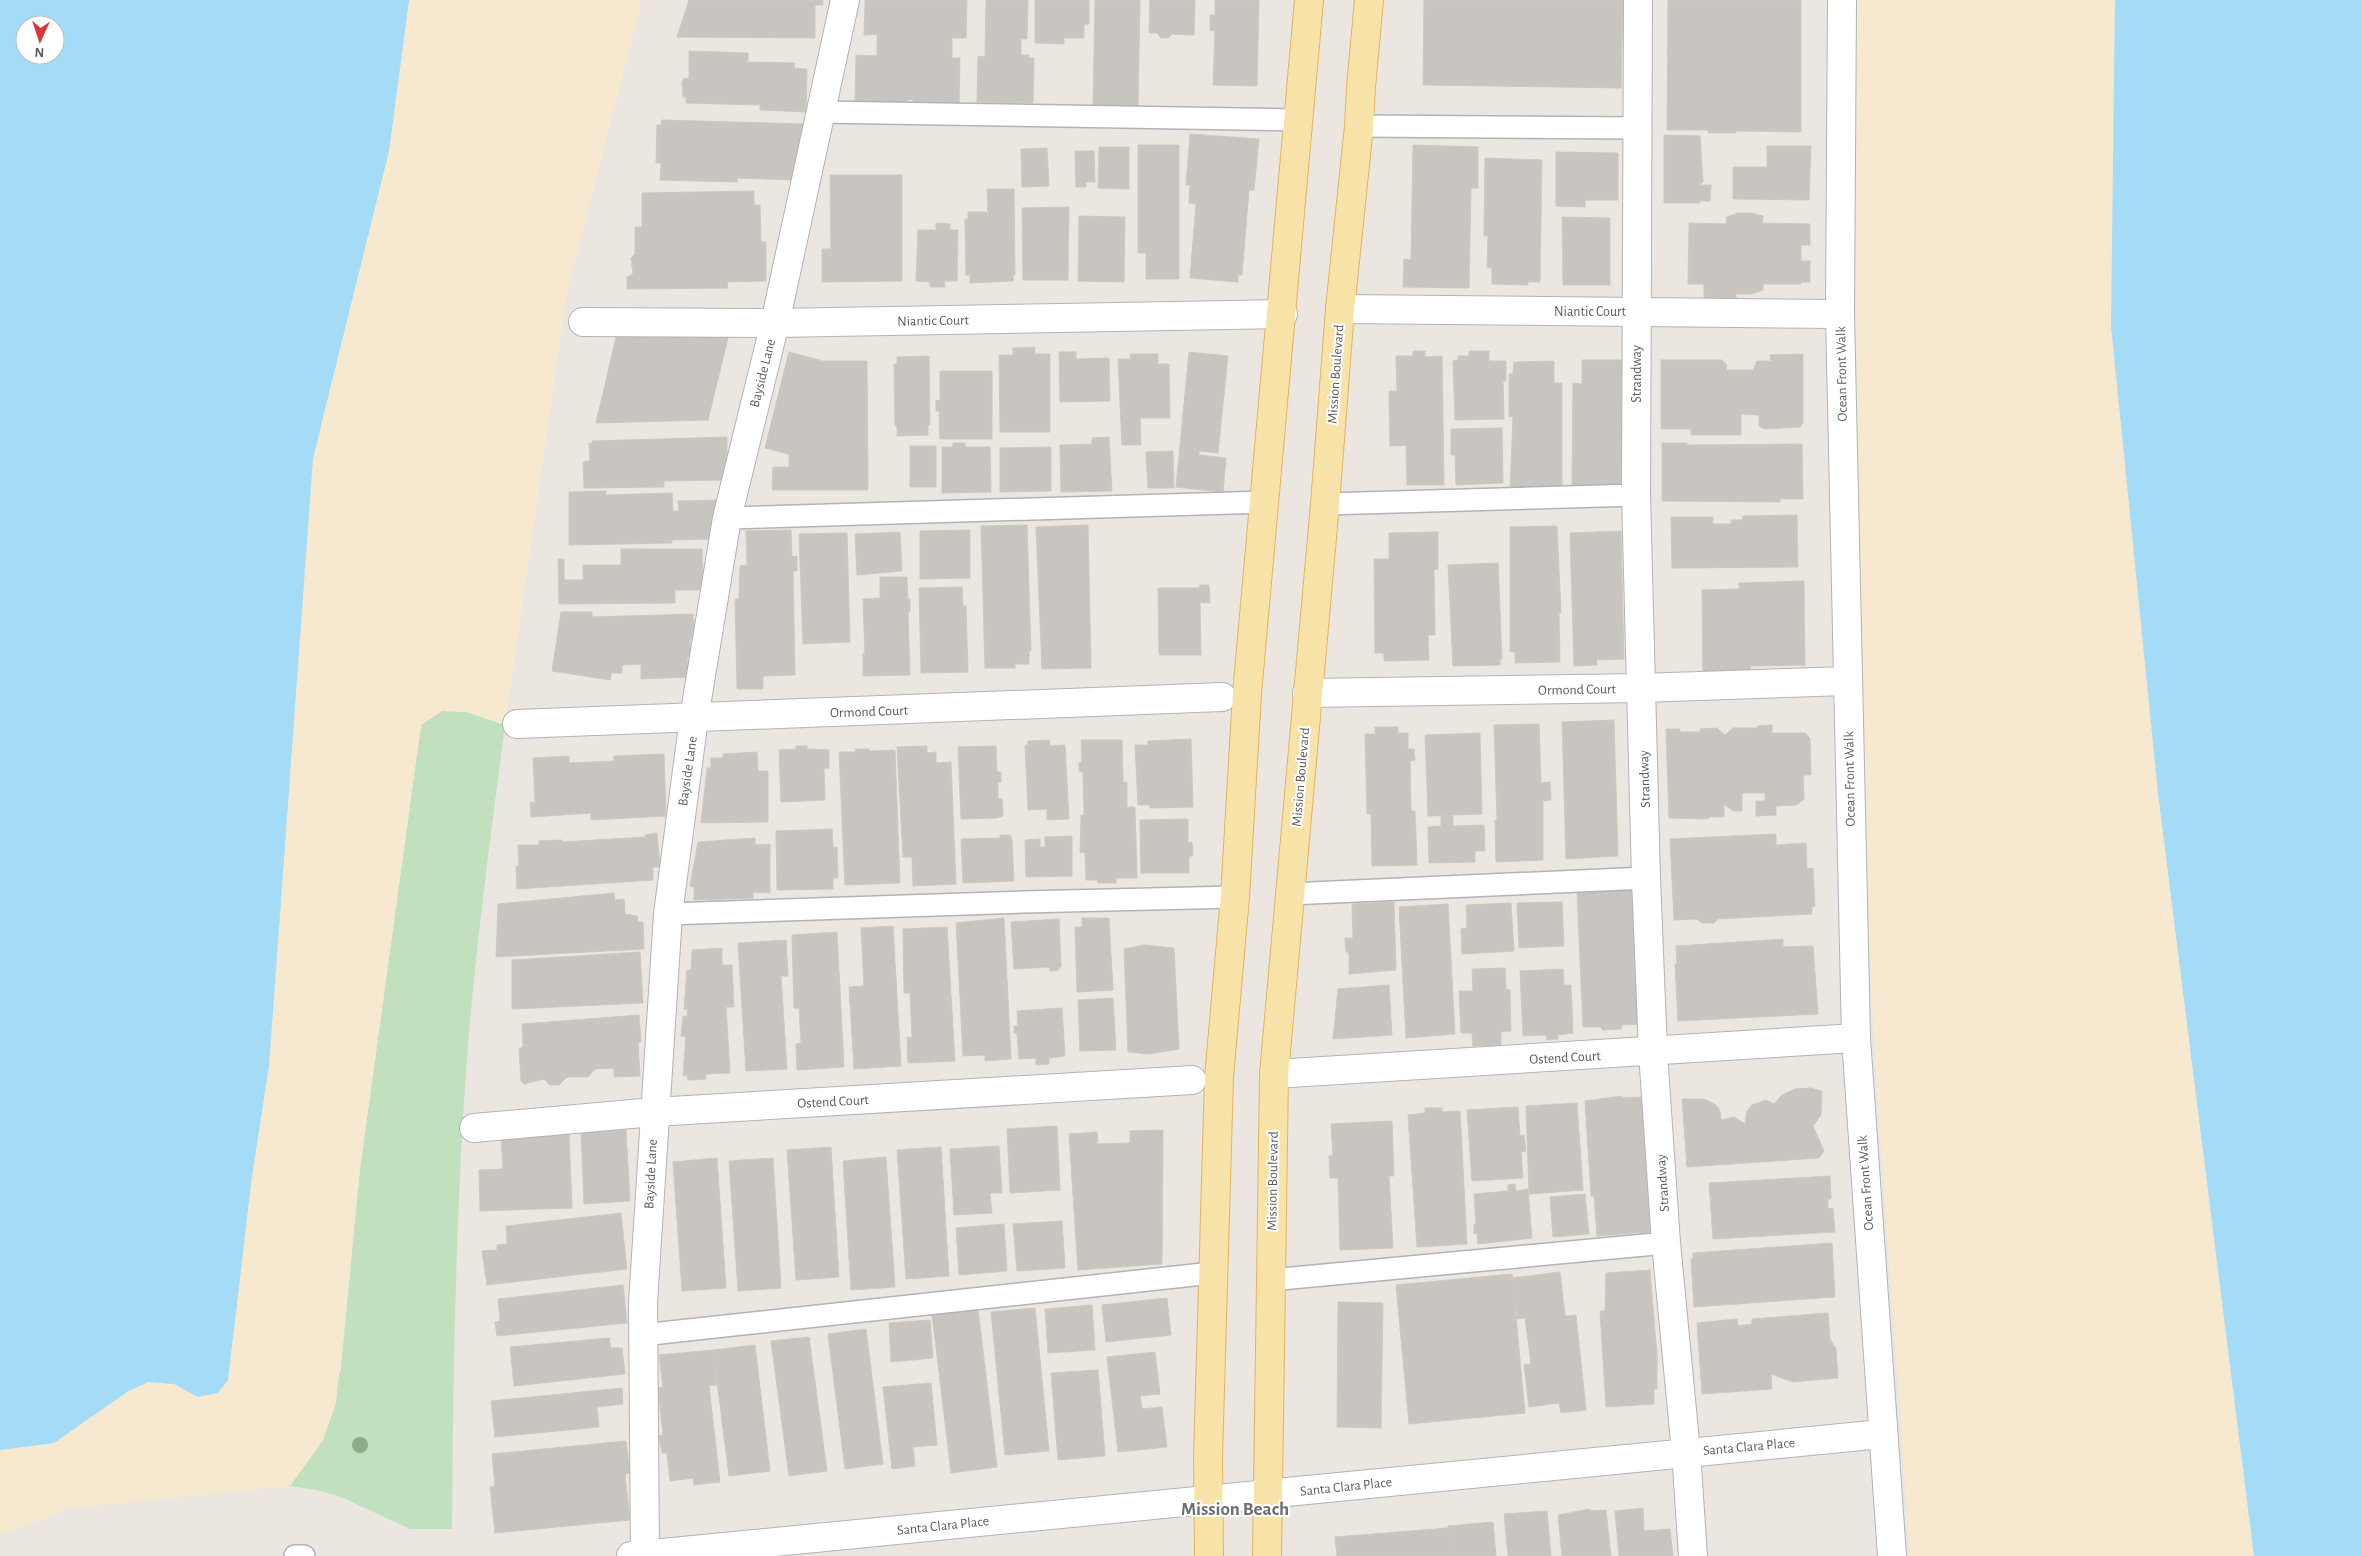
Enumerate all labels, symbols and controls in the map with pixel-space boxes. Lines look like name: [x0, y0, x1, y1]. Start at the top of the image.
north arrow: [15, 15, 65, 65]
text: N: [34, 45, 45, 59]
street label: Niantic Court: [1554, 305, 1626, 319]
street label: Niantic Court: [897, 313, 970, 329]
street label: Mission Boulevard: [1326, 324, 1346, 424]
street label: Ocean Front Walk: [1834, 326, 1850, 422]
street label: Bayside Lane: [748, 337, 778, 409]
street label: Strandway: [1630, 345, 1644, 403]
street label: Ormond Court: [1538, 682, 1617, 698]
street label: Ormond Court: [830, 704, 909, 720]
street label: Mission Boulevard: [1290, 727, 1312, 827]
street label: Ocean Front Walk: [1842, 731, 1858, 827]
street label: Bayside Lane: [676, 735, 700, 807]
street label: Strandway: [1637, 750, 1653, 808]
street label: Ostend Court: [1529, 1049, 1602, 1067]
street label: Ostend Court: [797, 1093, 870, 1111]
street label: Mission Boulevard: [1265, 1131, 1281, 1231]
street label: Ocean Front Walk: [1856, 1134, 1876, 1231]
street label: Bayside Lane: [642, 1139, 660, 1209]
street label: Strandway: [1654, 1154, 1672, 1212]
street label: Santa Clara Place: [1702, 1436, 1796, 1458]
street label: Santa Clara Place: [1299, 1475, 1393, 1499]
district label: Mission Beach: [1181, 1500, 1289, 1519]
street label: Santa Clara Place: [896, 1514, 990, 1538]

